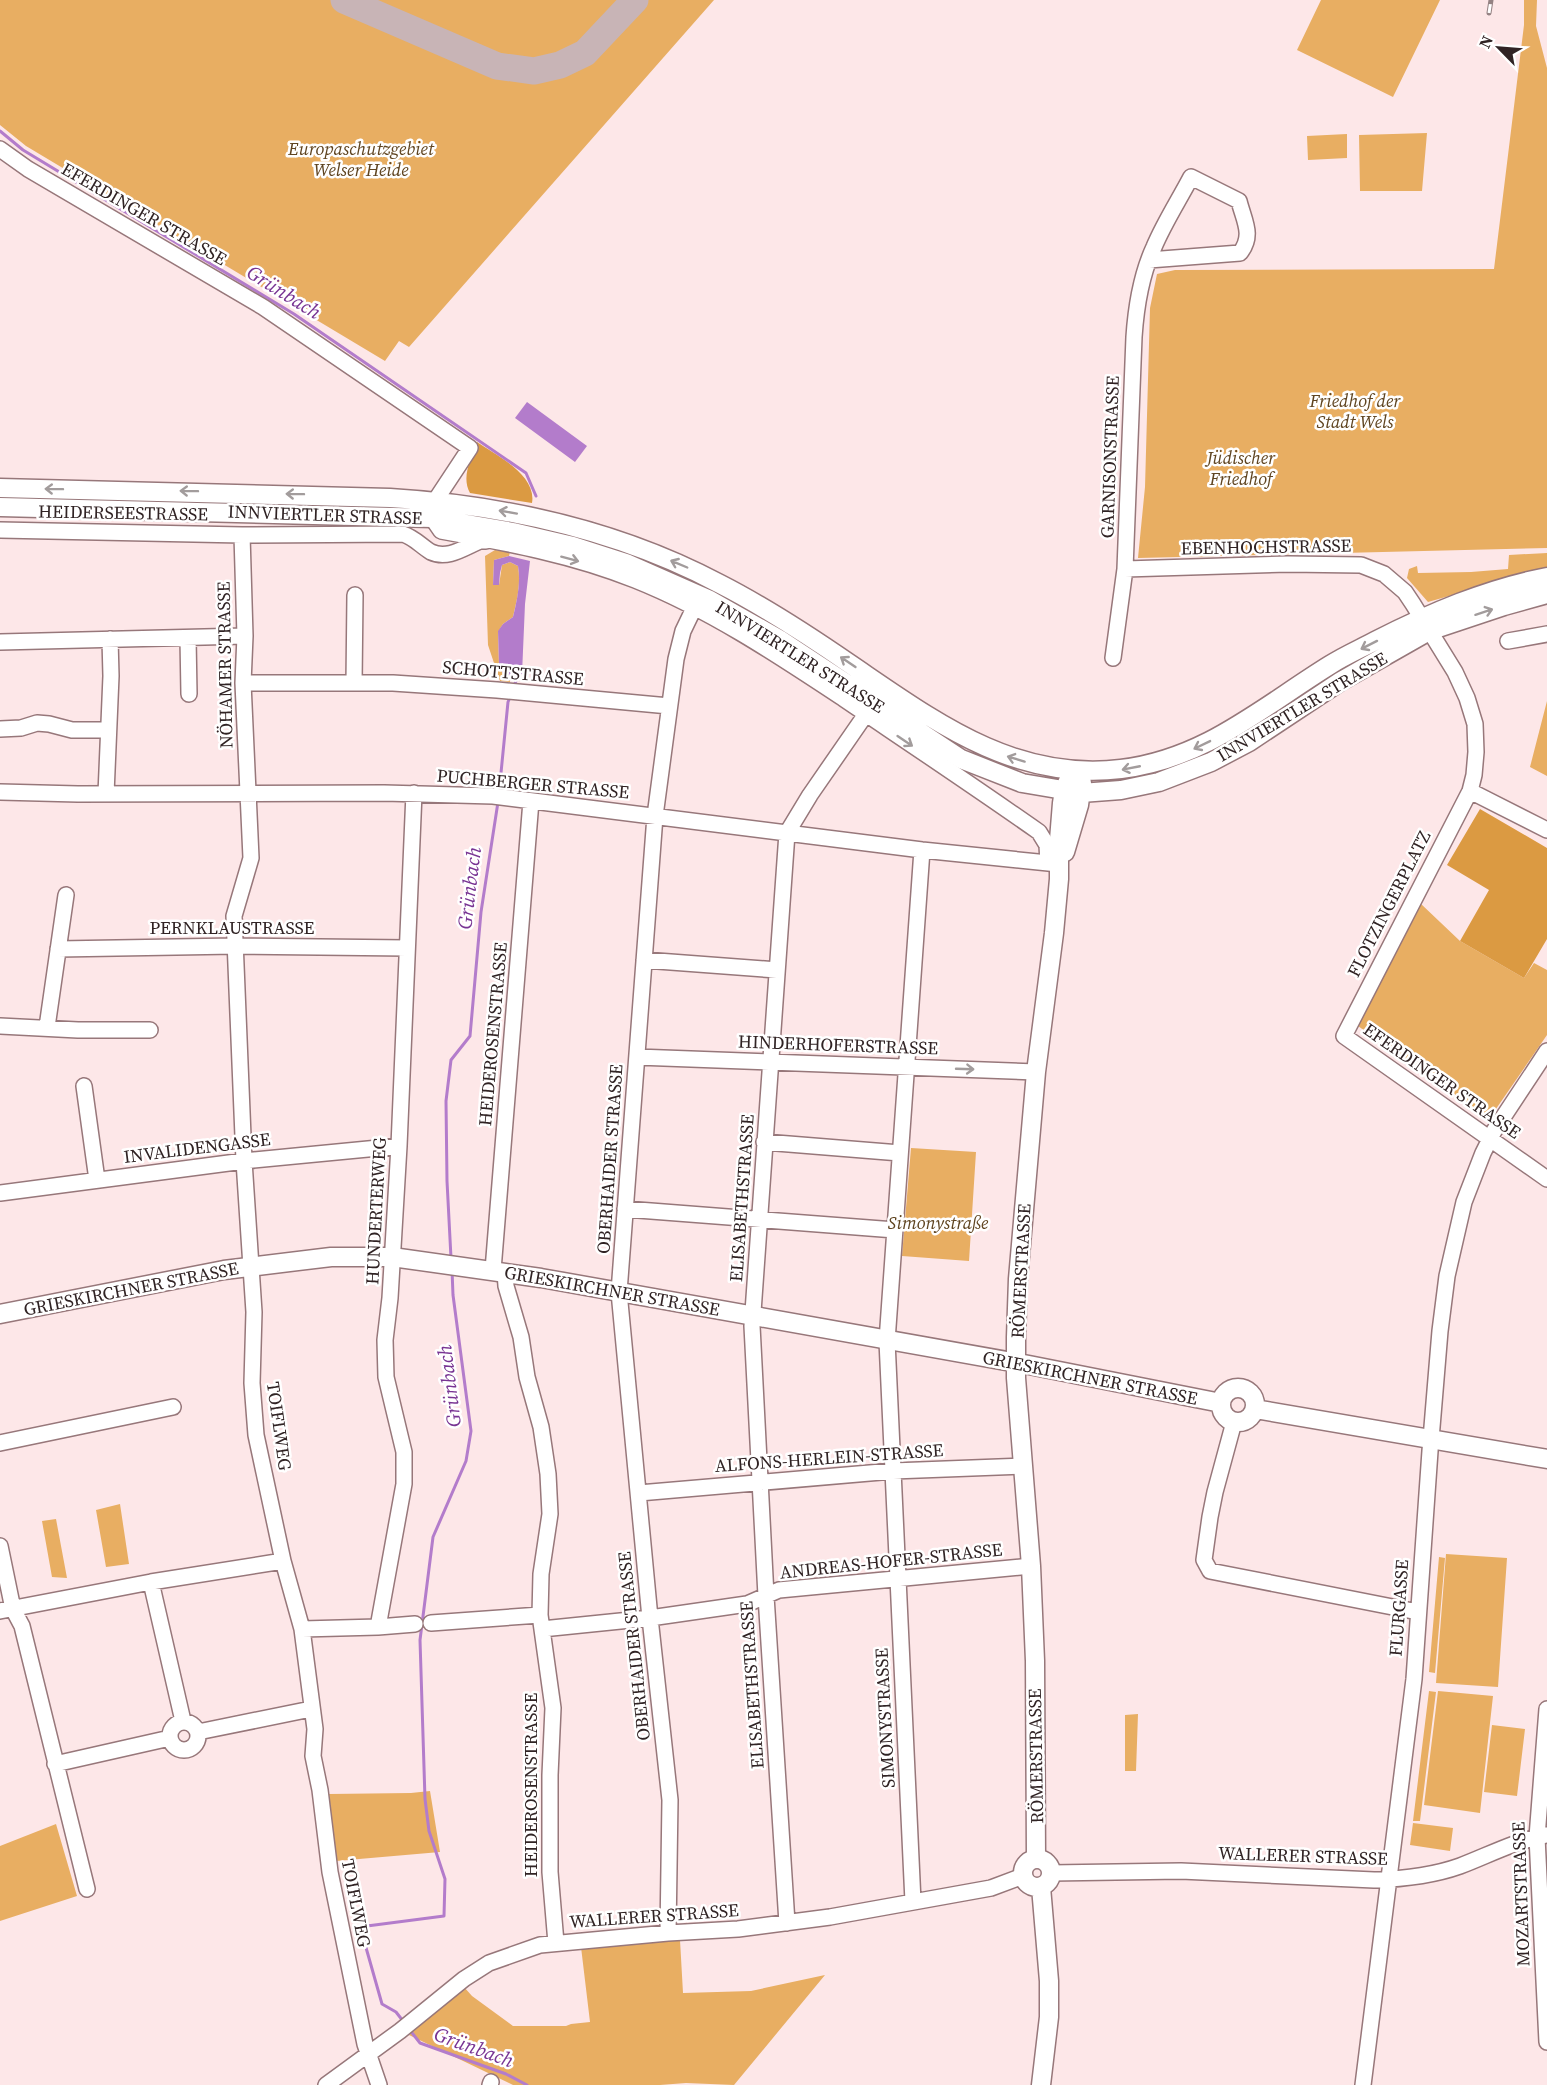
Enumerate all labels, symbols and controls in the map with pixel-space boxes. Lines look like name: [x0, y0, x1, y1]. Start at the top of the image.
north arrow: [1469, 18, 1529, 78]
text: N: [1473, 31, 1498, 52]
park label: Europaschutzgebiet Welser Heide: [287, 136, 435, 182]
street label: EFERDINGER STRASSE: [57, 156, 232, 271]
water label: Grünbach: [241, 258, 327, 326]
street label: GARNISONSTRASSE: [1094, 375, 1125, 539]
park label: Friedhof der Stadt Wels: [1309, 388, 1401, 434]
park label: Jüdischer Friedhof: [1204, 445, 1276, 491]
one-way arrow: [44, 483, 64, 494]
one-way arrow: [179, 486, 199, 497]
one-way arrow: [285, 488, 305, 500]
street label: HEIDERSEESTRASSE: [38, 499, 208, 526]
street label: INNVIERTLER STRASSE: [227, 499, 423, 530]
one-way arrow: [499, 506, 519, 517]
street label: EBENHOCHSTRASSE: [1181, 533, 1352, 560]
one-way arrow: [560, 553, 579, 565]
one-way arrow: [670, 558, 689, 569]
street label: NÖHAMER STRASSE: [211, 581, 238, 749]
street label: INNVIERTLER STRASSE: [711, 594, 890, 719]
one-way arrow: [1474, 606, 1493, 617]
one-way arrow: [1360, 639, 1378, 651]
street label: INNVIERTLER STRASSE: [1212, 646, 1392, 767]
street label: SCHOTTSTRASSE: [441, 654, 585, 691]
one-way arrow: [840, 656, 856, 668]
one-way arrow: [897, 735, 913, 747]
one-way arrow: [1194, 740, 1212, 752]
one-way arrow: [1007, 753, 1026, 764]
one-way arrow: [1121, 762, 1141, 773]
street label: PUCHBERGER STRASSE: [436, 763, 630, 804]
street label: FLOTZINGERPLATZ: [1341, 826, 1436, 981]
water label: Grünbach: [450, 845, 488, 931]
street label: PERNKLAUSTRASSE: [150, 915, 315, 940]
street label: HEIDEROSENSTRASSE: [472, 941, 513, 1127]
street label: EFERDINGER STRASSE: [1359, 1017, 1526, 1145]
street label: HINDERHOFERSTRASSE: [738, 1029, 939, 1060]
street label: OBERHAIDER STRASSE: [590, 1063, 629, 1255]
one-way arrow: [955, 1064, 975, 1075]
street label: ELISABETHSTRASSE: [723, 1113, 760, 1283]
street label: INVALIDENGASSE: [122, 1126, 272, 1169]
street label: HUNDERTERWEG: [359, 1137, 392, 1285]
street label: RÖMERSTRASSE: [1004, 1203, 1037, 1339]
park label: Simonystraße: [888, 1210, 989, 1235]
street label: GRIESKIRCHNER STRASSE: [21, 1255, 241, 1322]
street label: GRIESKIRCHNER STRASSE: [502, 1259, 722, 1322]
water label: Grünbach: [430, 1343, 468, 1429]
street label: GRIESKIRCHNER STRASSE: [980, 1344, 1200, 1411]
street label: TOIFLWEG: [261, 1380, 298, 1472]
street label: ALFONS-HERLEIN-STRASSE: [714, 1437, 944, 1478]
street label: ANDREAS-HOFER-STRASSE: [779, 1536, 1003, 1585]
street label: OBERHAIDER STRASSE: [611, 1550, 656, 1742]
street label: FLURGASSE: [1383, 1559, 1414, 1657]
street label: ELISABETHSTRASSE: [733, 1600, 770, 1770]
street label: SIMONYSTRASSE: [868, 1647, 901, 1789]
street label: RÖMERSTRASSE: [1022, 1688, 1049, 1824]
street label: HEIDEROSENSTRASSE: [518, 1693, 543, 1877]
street label: MOZARTSTRASSE: [1505, 1821, 1536, 1967]
street label: WALLERER STRASSE: [1218, 1840, 1388, 1871]
street label: TOIFLWEG: [336, 1857, 377, 1949]
street label: WALLERER STRASSE: [568, 1897, 740, 1934]
water label: Grünbach: [430, 2020, 518, 2074]

